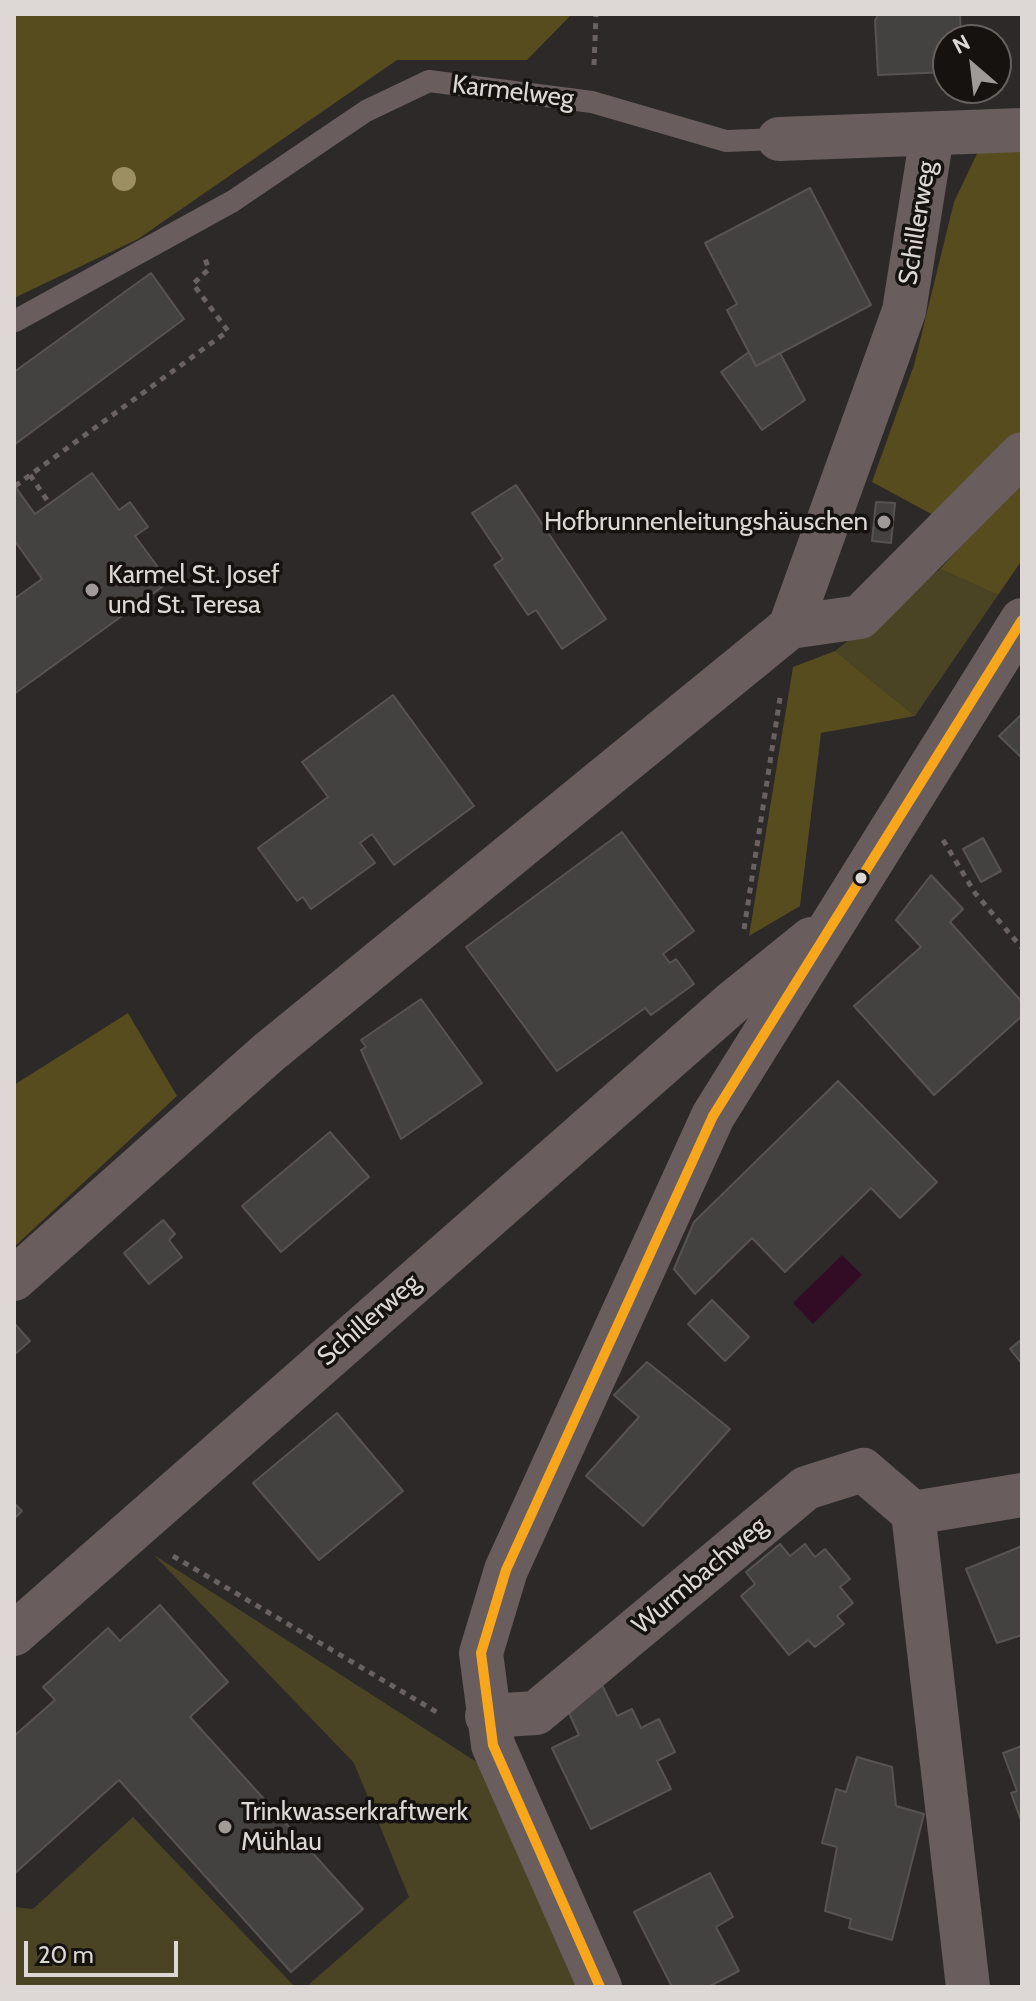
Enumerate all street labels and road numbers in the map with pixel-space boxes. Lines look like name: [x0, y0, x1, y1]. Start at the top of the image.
street label: Karmelweg: [450, 69, 576, 115]
street label: Schillerweg: [893, 159, 943, 287]
street label: Schillerweg: [312, 1267, 426, 1373]
street label: Wurmbachweg: [626, 1511, 774, 1641]

